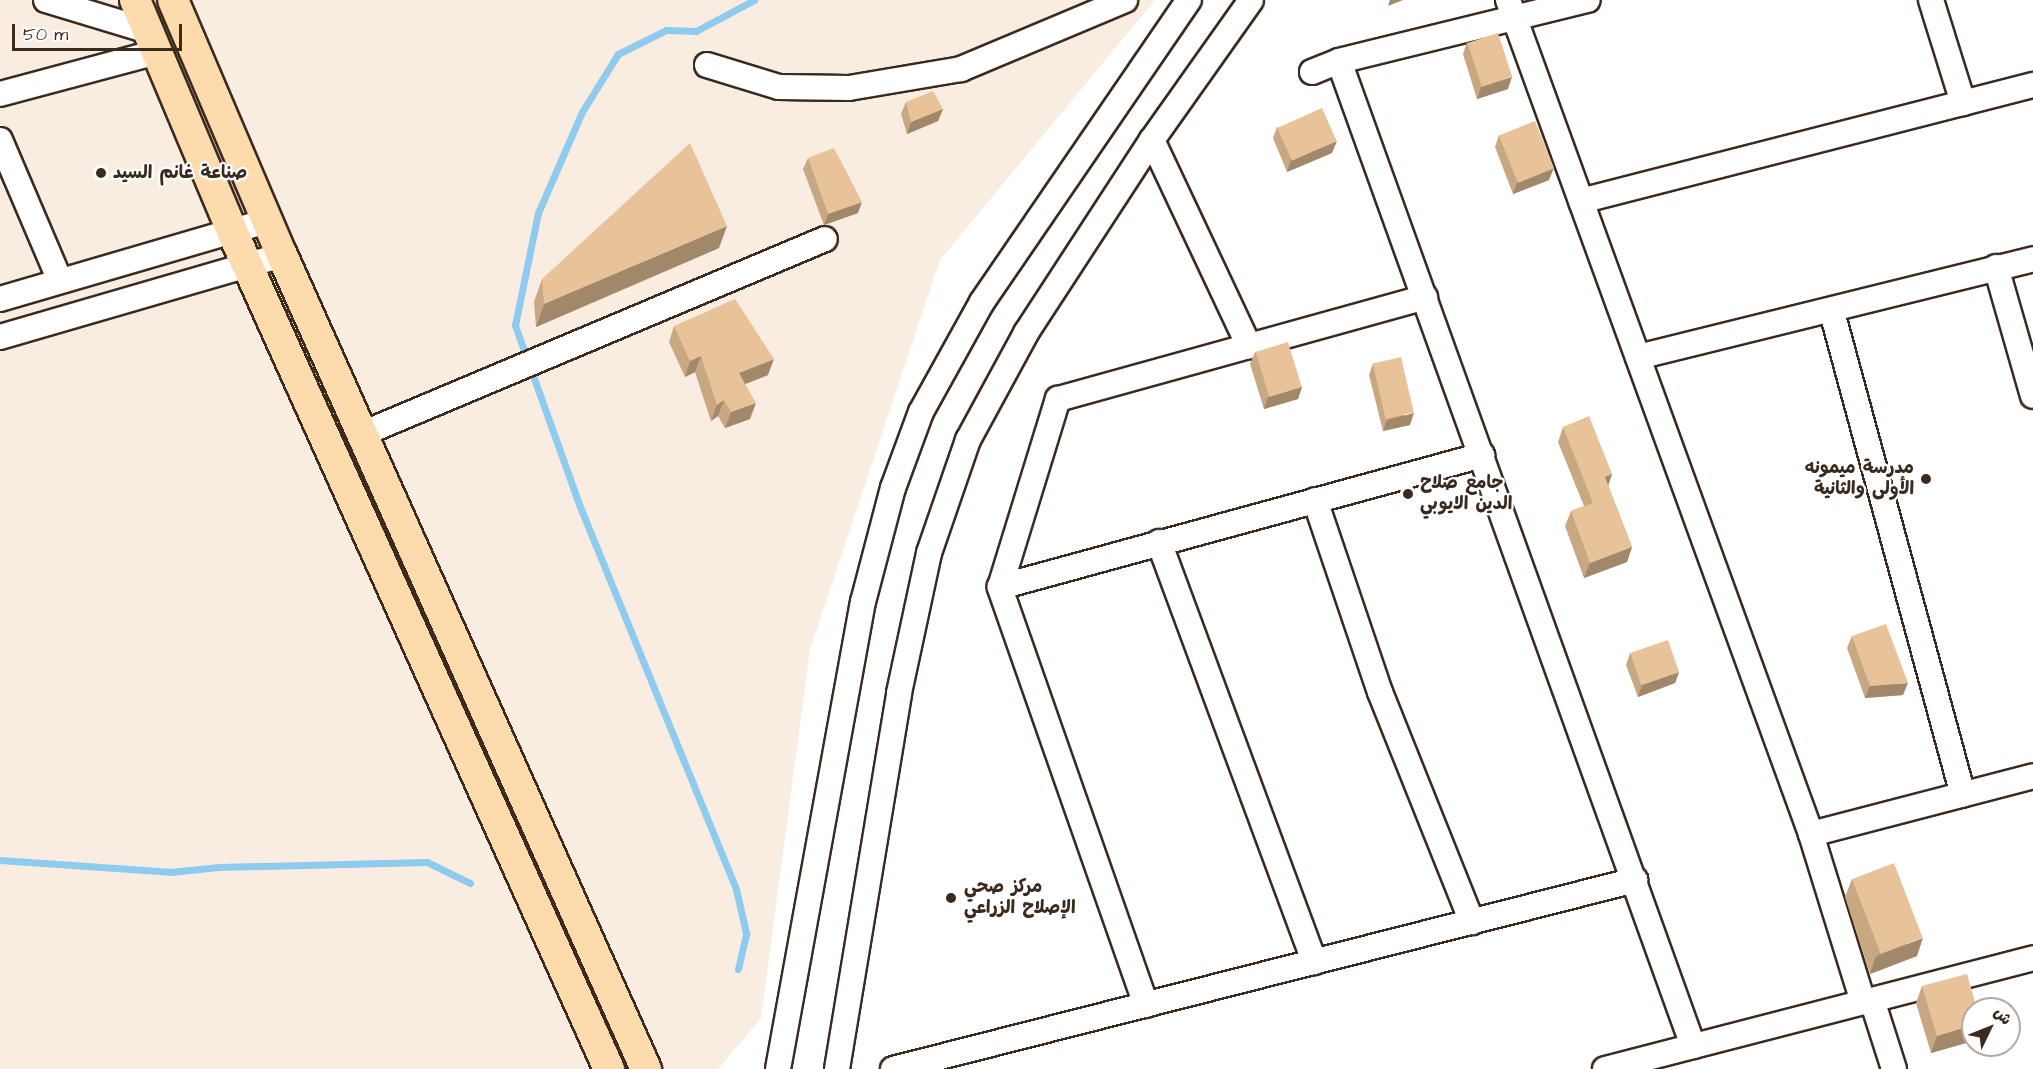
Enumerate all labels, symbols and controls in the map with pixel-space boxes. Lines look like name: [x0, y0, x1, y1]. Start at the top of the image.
scale bar: [15, 12, 184, 50]
text: 50 m: [23, 22, 68, 47]
place label: صناعة غانم السيد: [113, 162, 247, 184]
marker: صناعة غانم السيد: [94, 166, 108, 180]
place label: مدرسة ميمونه الأولى والثانية: [1805, 458, 1914, 500]
marker: مدرسة ميمونه الأولى والثانية: [1919, 472, 1933, 486]
place label: جامع صلاح الدين الايوبي: [1420, 473, 1512, 516]
marker: جامع صلاح الدين الايوبي: [1401, 487, 1415, 501]
place label: مركز صحي الإصلاح الزراعي: [964, 877, 1076, 920]
marker: مركز صحي الإصلاح الزراعي: [942, 889, 960, 907]
north arrow: [1961, 997, 2021, 1057]
text: ش: [1989, 1002, 2017, 1030]

